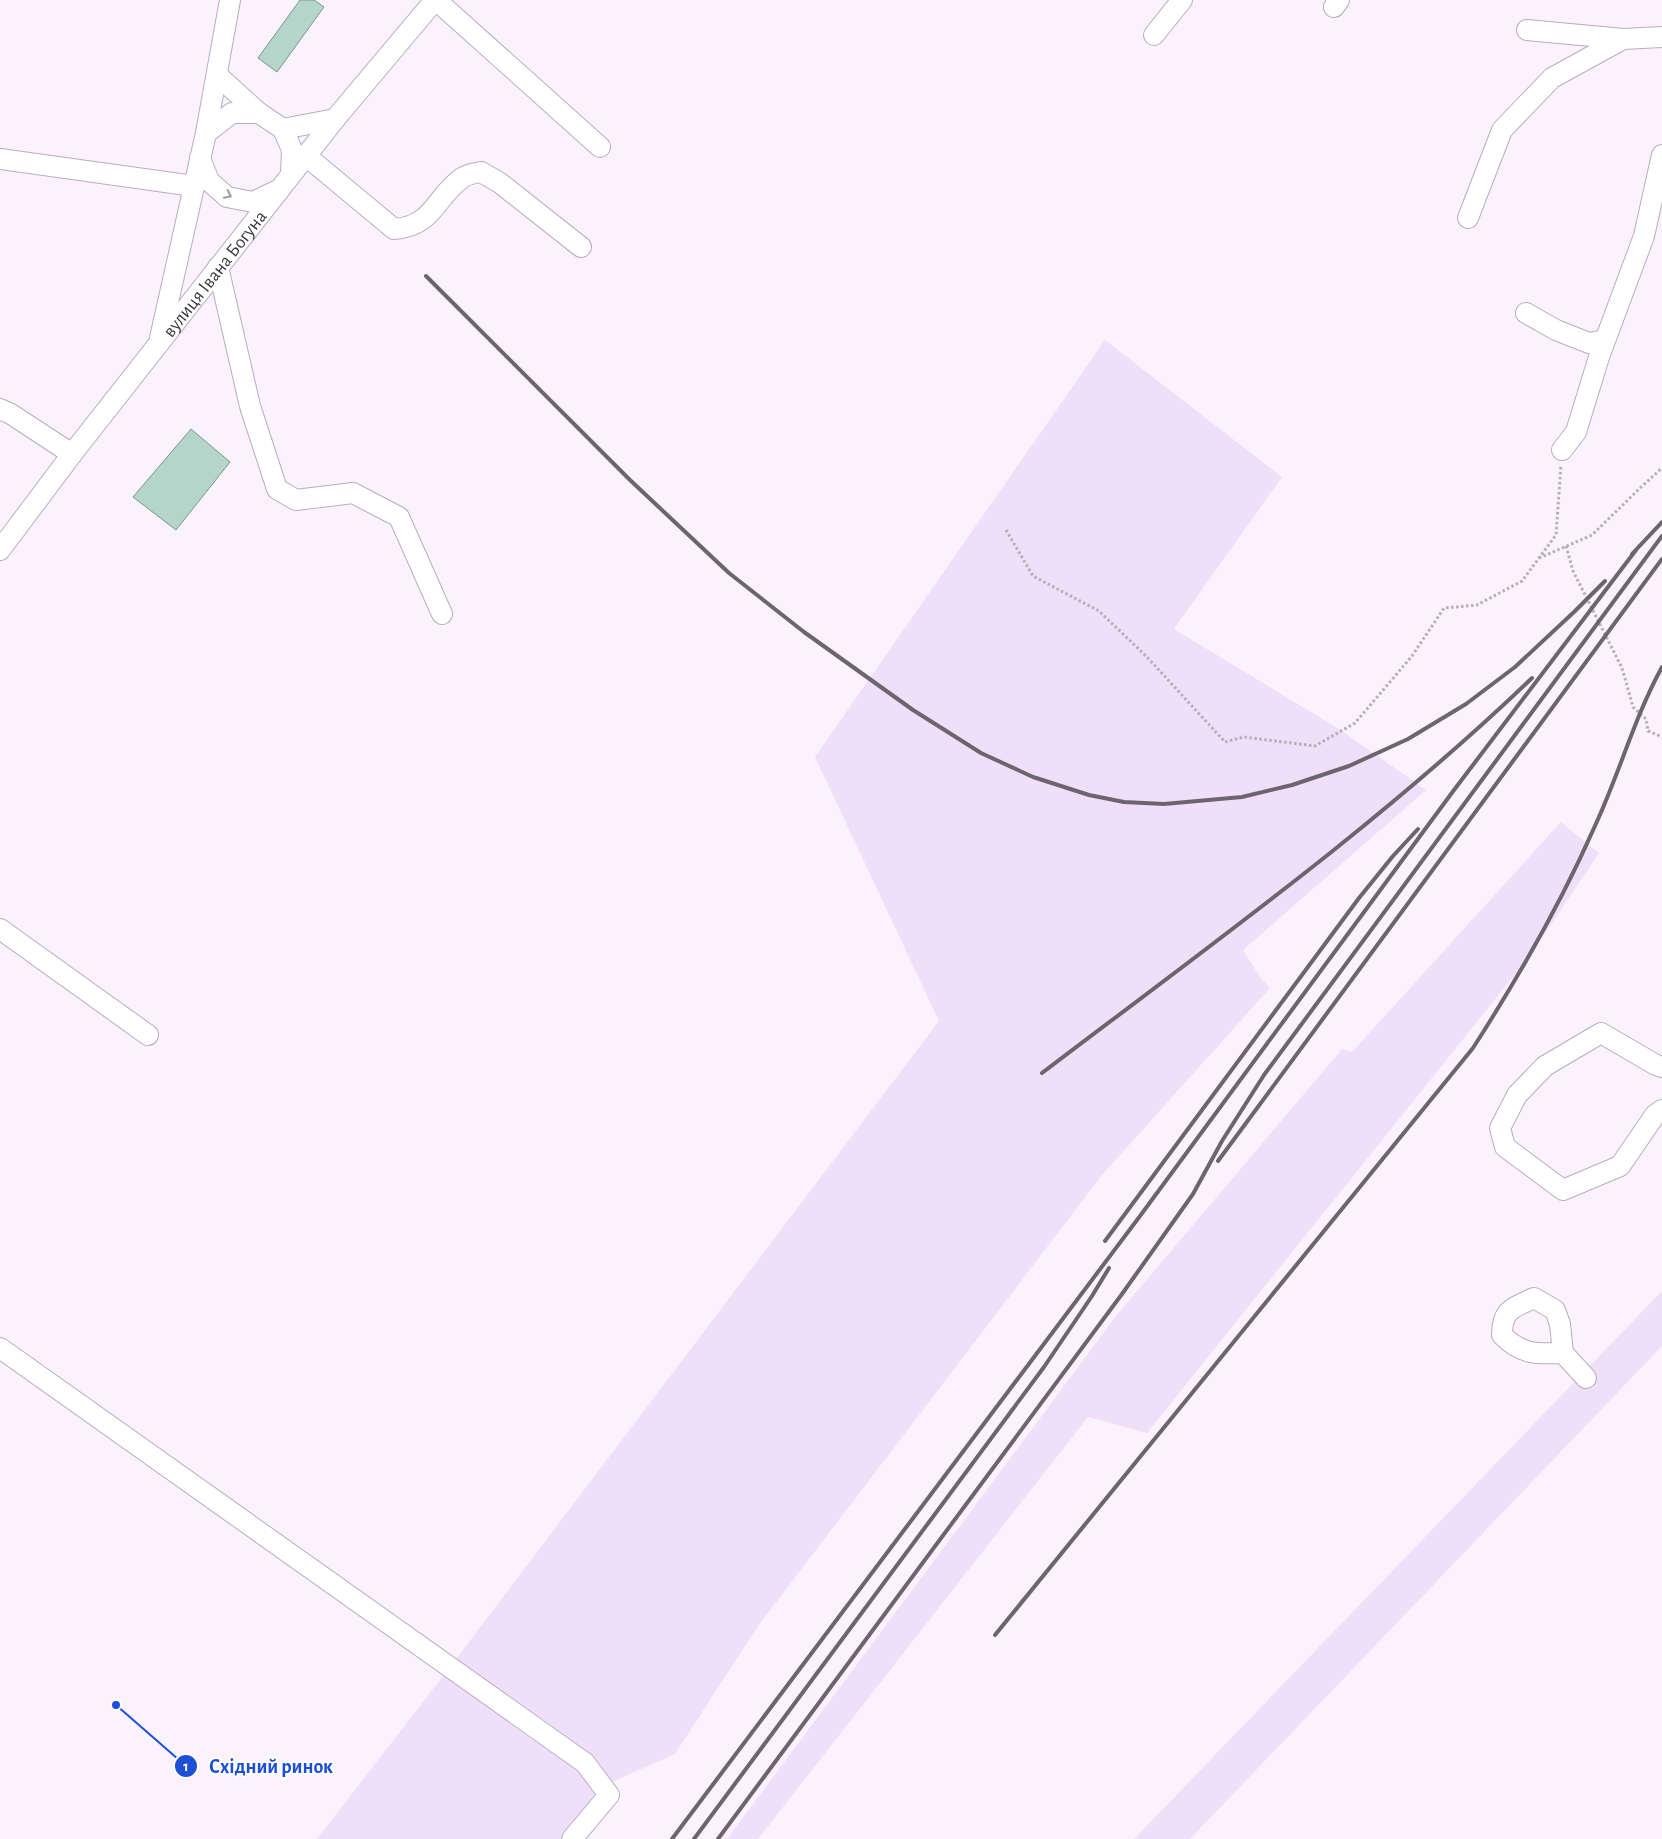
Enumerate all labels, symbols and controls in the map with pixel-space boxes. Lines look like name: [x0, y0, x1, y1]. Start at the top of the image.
one-way arrow: [223, 188, 232, 198]
street label: вулиця Івана Богуна: [160, 207, 271, 341]
callout: Східний ринок: [174, 1748, 343, 1783]
text: Східний ринок: [209, 1757, 333, 1777]
text: 1: [183, 1759, 189, 1774]

